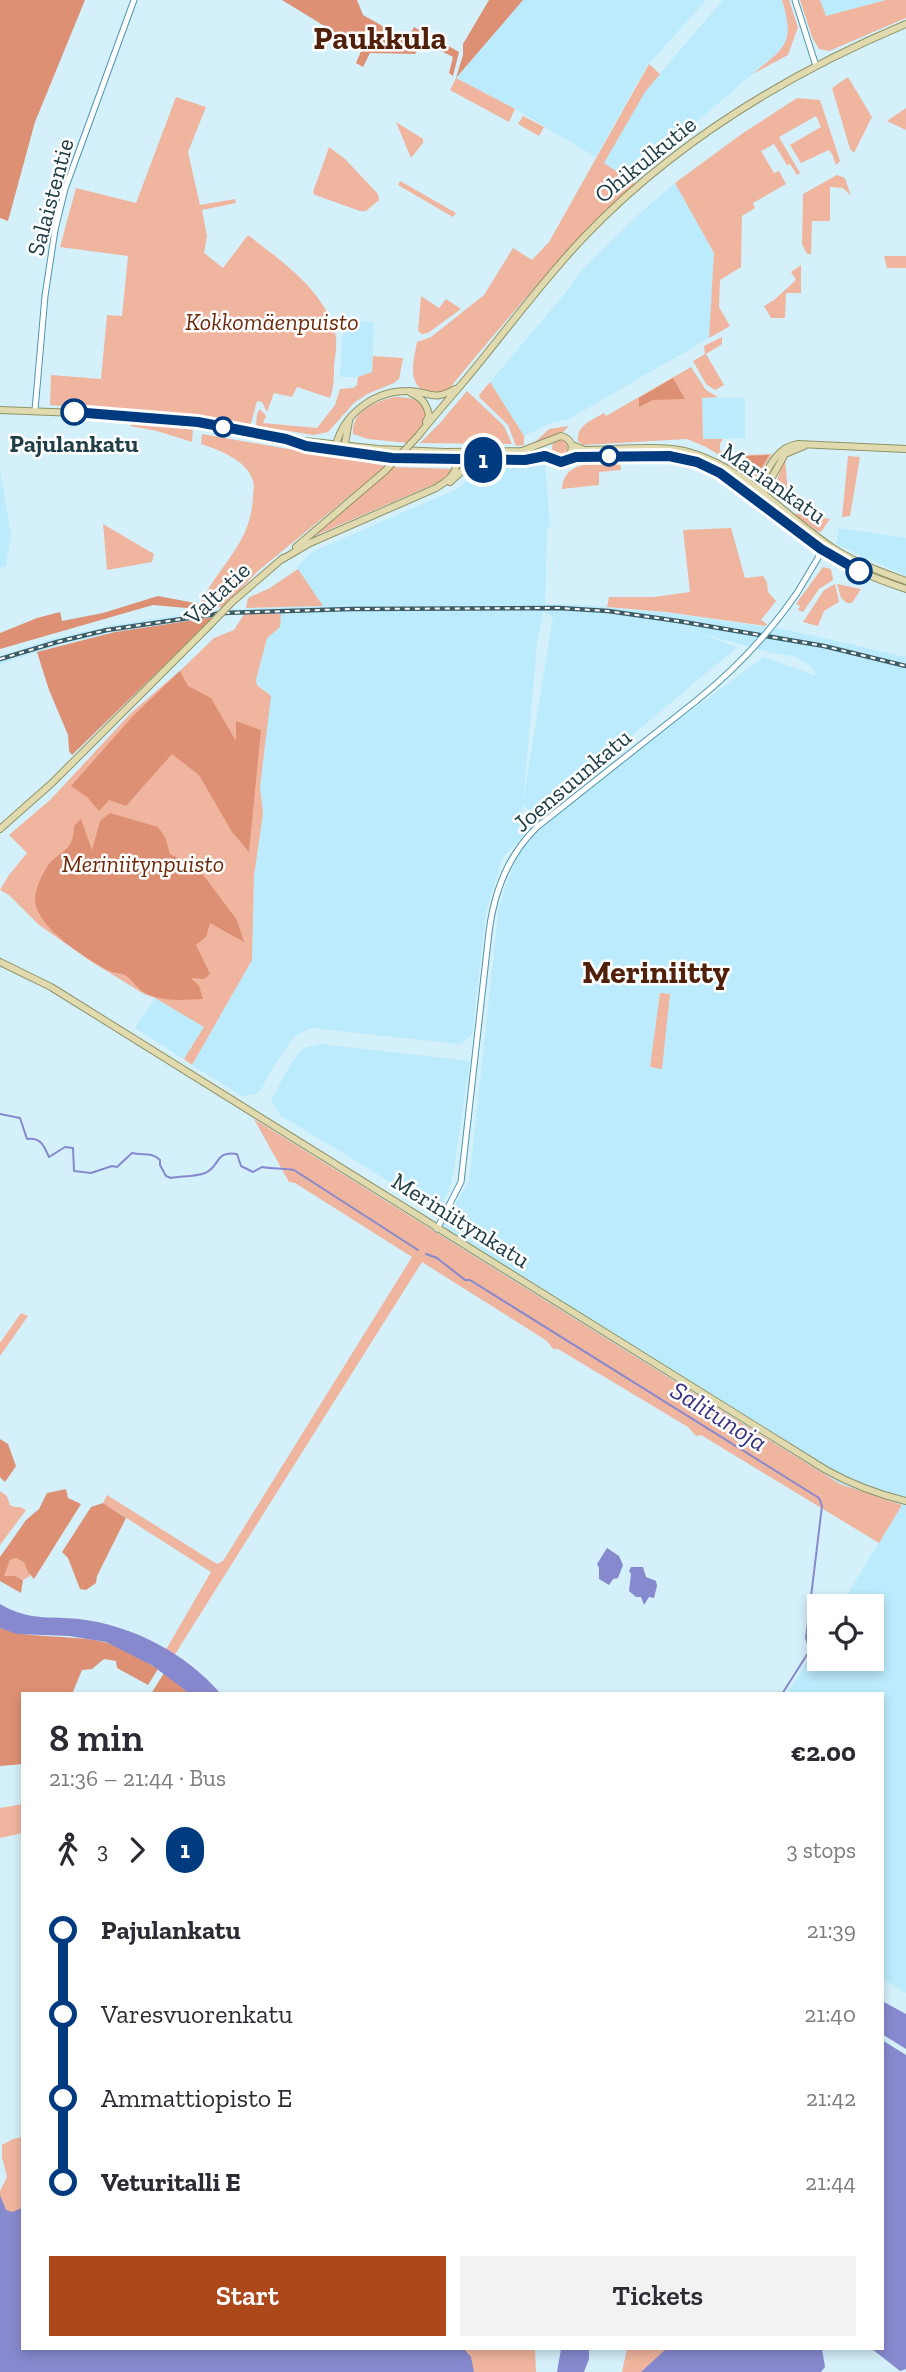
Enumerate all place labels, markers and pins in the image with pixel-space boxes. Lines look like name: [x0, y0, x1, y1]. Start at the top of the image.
marker: Pajulankatu: [61, 399, 87, 425]
unlabelled marker: [213, 417, 233, 437]
place label: Pajulankatu: [10, 429, 138, 458]
unlabelled marker: [599, 446, 619, 466]
unlabelled marker: [846, 558, 872, 584]

